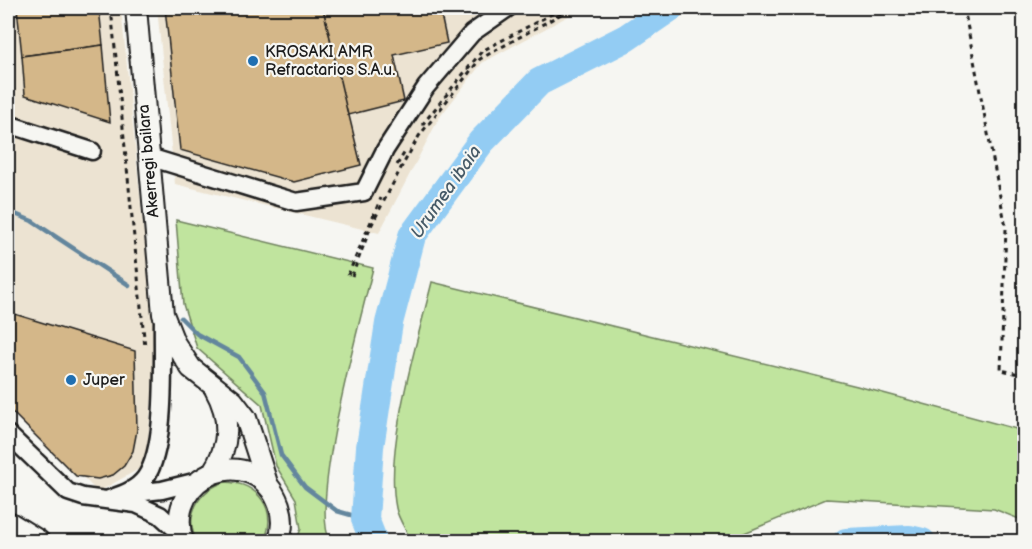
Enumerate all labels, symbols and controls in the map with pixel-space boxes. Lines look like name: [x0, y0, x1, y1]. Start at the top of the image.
place label: KROSAKI AMR Refractarios S.A.u.: [265, 43, 395, 80]
marker: KROSAKI AMR Refractarios S.A.u.: [246, 54, 260, 68]
street label: Akerregi bailara: [135, 104, 163, 218]
water label: Urumea ibaia: [406, 142, 486, 242]
place label: Juper: [83, 371, 125, 390]
marker: Juper: [64, 373, 78, 387]

